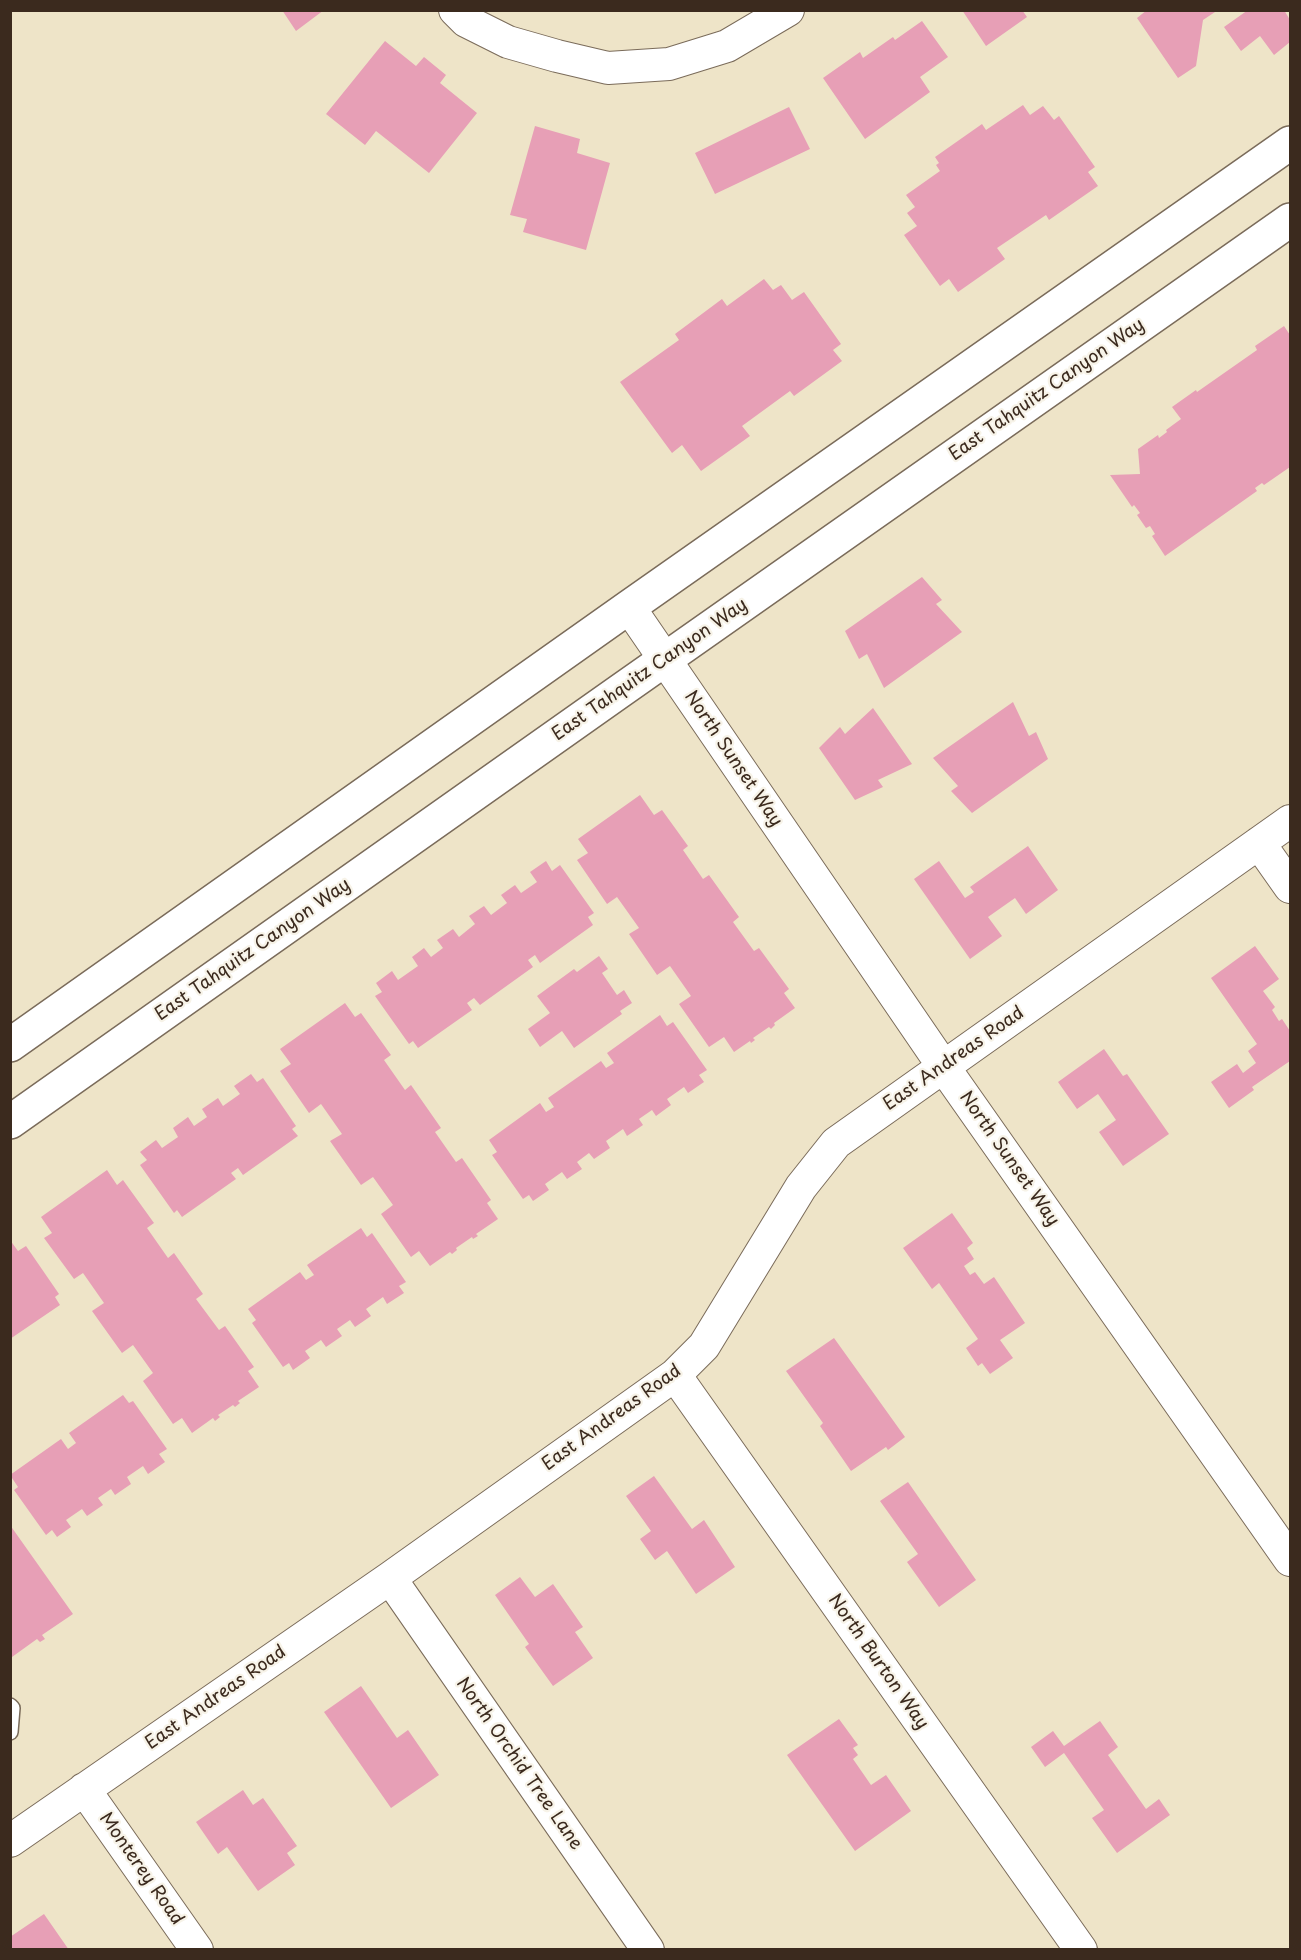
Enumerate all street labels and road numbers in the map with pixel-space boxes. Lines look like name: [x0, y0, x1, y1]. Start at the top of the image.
street label: East Tahquitz Canyon Way: [945, 314, 1149, 466]
street label: East Tahquitz Canyon Way: [548, 594, 752, 746]
street label: North Sunset Way: [680, 687, 786, 831]
street label: East Tahquitz Canyon Way: [151, 874, 355, 1026]
street label: East Andreas Road: [880, 1002, 1028, 1116]
street label: North Sunset Way: [954, 1088, 1064, 1230]
street label: East Andreas Road: [538, 1360, 686, 1476]
street label: North Burton Way: [823, 1590, 933, 1734]
street label: East Andreas Road: [142, 1641, 290, 1755]
street label: North Orchid Tree Lane: [451, 1674, 587, 1854]
street label: Monterey Road: [94, 1809, 188, 1929]

